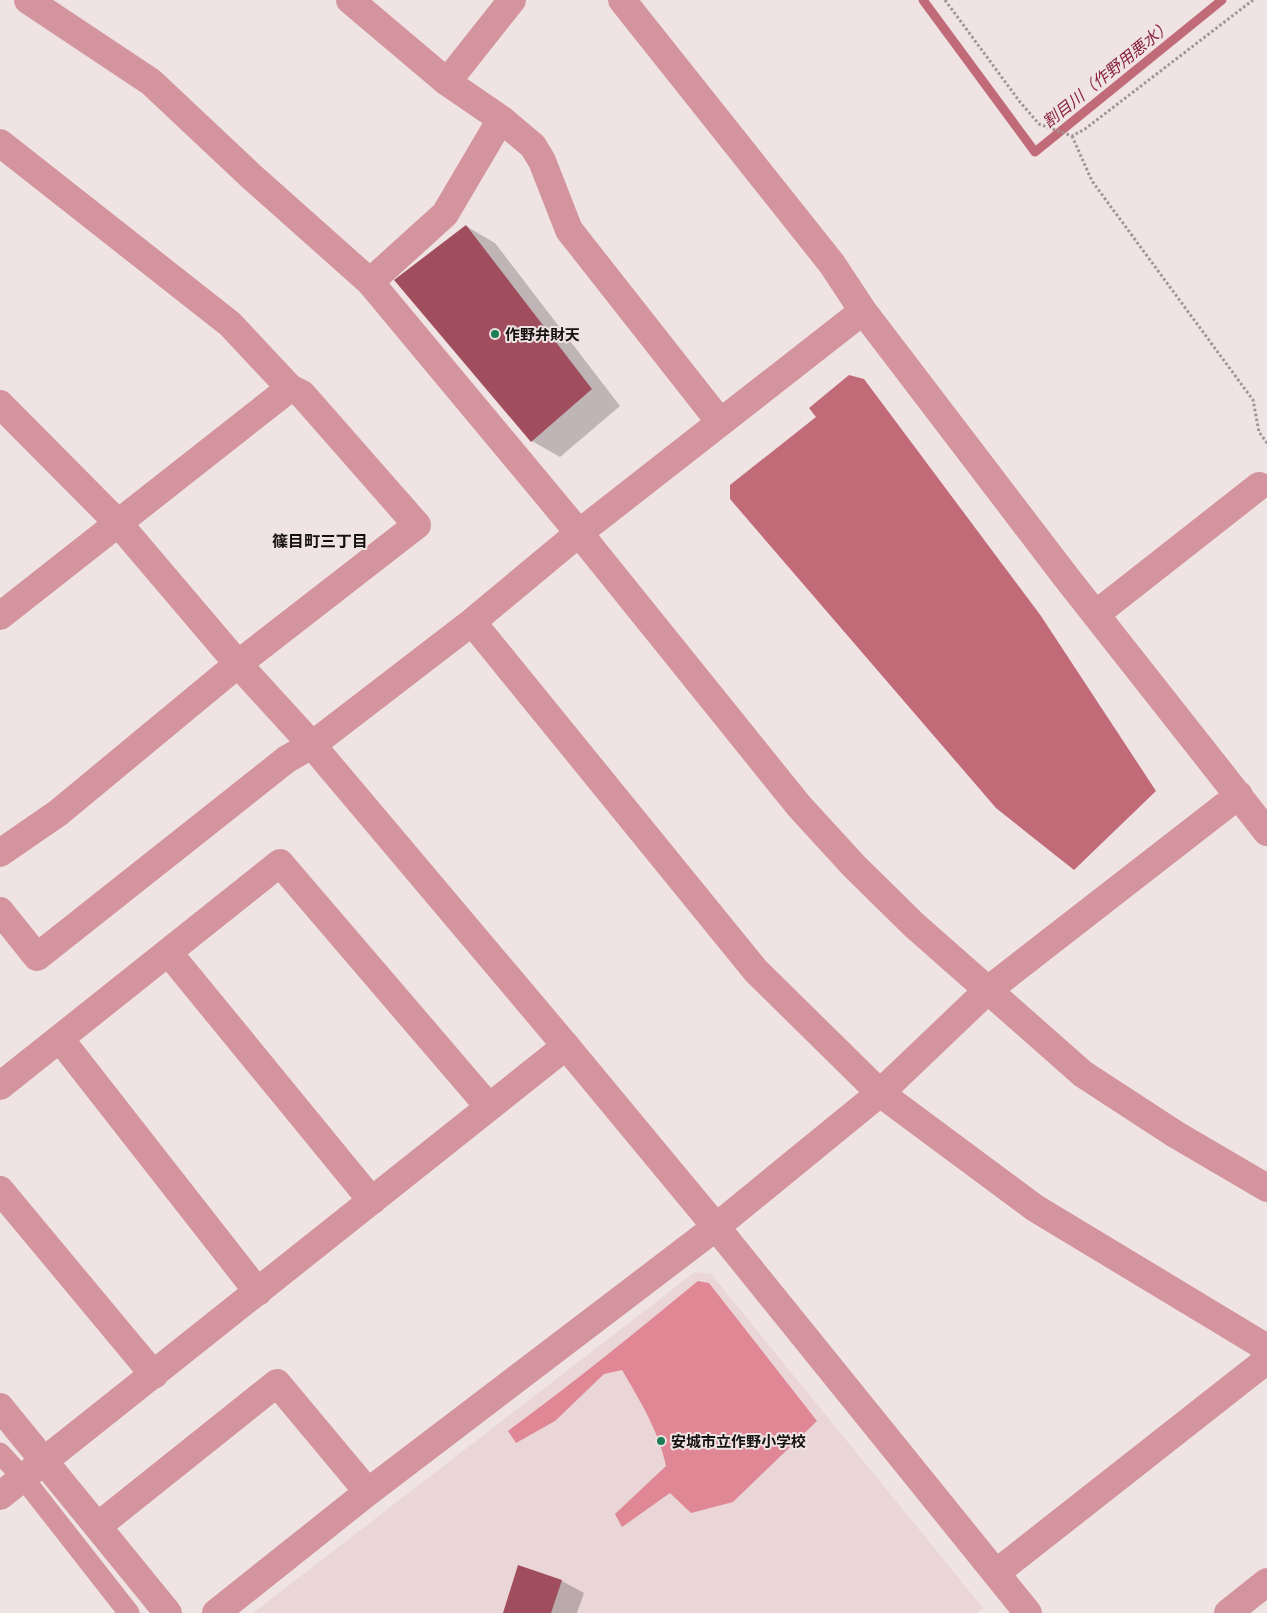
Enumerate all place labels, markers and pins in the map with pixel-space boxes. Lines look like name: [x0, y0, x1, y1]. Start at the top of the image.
place label: 作野弁財天: [505, 325, 580, 344]
marker: 作野弁財天: [489, 328, 501, 340]
place label: 安城市立作野小学校: [671, 1432, 806, 1451]
marker: 安城市立作野小学校: [655, 1435, 667, 1447]

